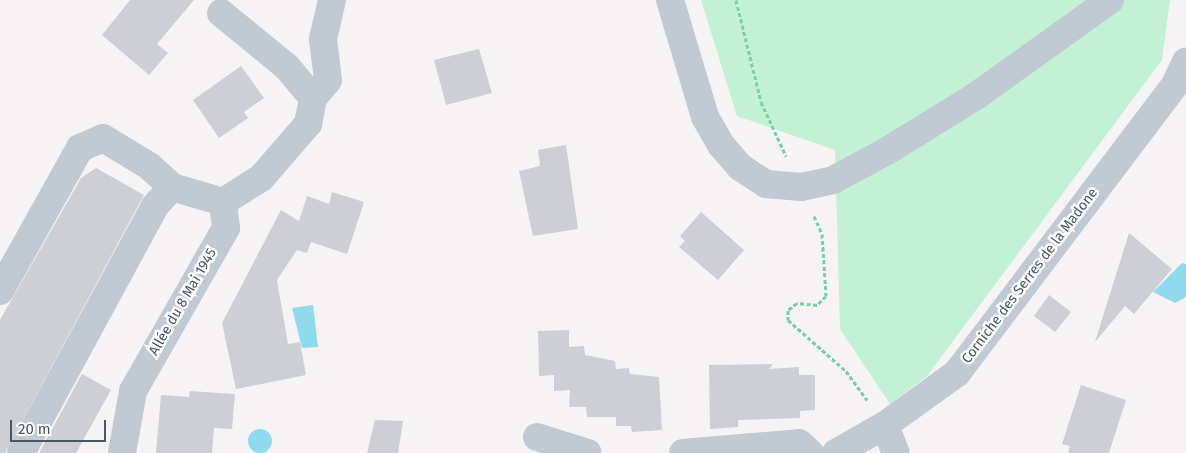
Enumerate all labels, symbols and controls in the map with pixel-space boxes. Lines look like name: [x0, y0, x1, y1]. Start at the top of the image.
street label: Corniche des Serres de la Madone: [959, 185, 1101, 367]
street label: Allée du 8 Mai 1945: [146, 246, 220, 358]
scale bar: [12, 410, 109, 442]
text: 20 m: [18, 420, 51, 438]

